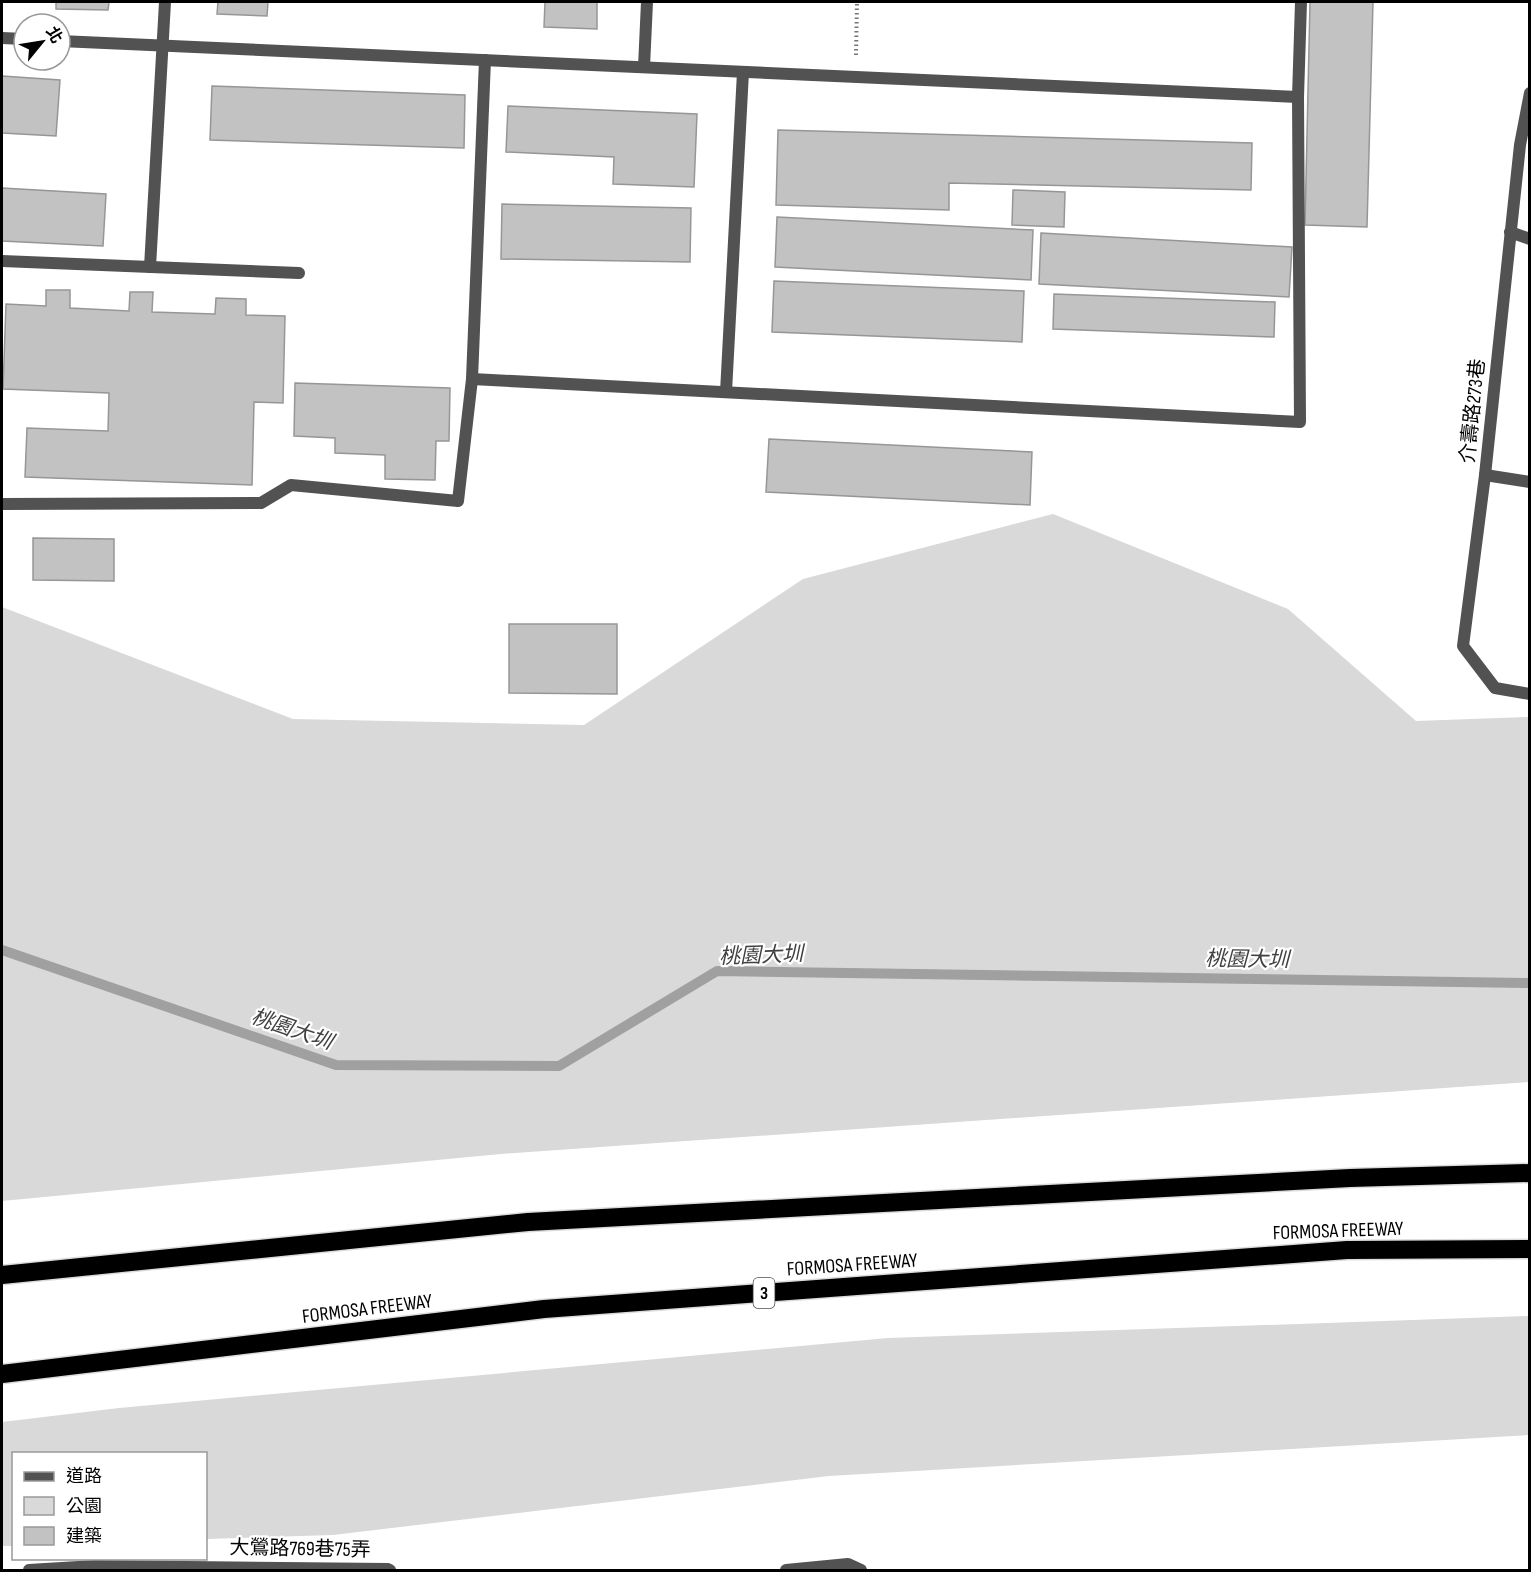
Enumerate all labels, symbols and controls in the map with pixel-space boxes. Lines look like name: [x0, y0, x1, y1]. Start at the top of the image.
north arrow: [12, 12, 72, 72]
text: 北: [41, 24, 66, 47]
street label: 介壽路273巷: [1456, 358, 1490, 464]
water label: 桃園大圳: [719, 941, 806, 969]
water label: 桃園大圳: [1205, 946, 1292, 973]
water label: 桃園大圳: [248, 1004, 338, 1056]
street label: FORMOSA FREEWAY: [1272, 1217, 1404, 1245]
street label: FORMOSA FREEWAY: [786, 1248, 919, 1282]
road number: 3: [754, 1278, 774, 1308]
street label: FORMOSA FREEWAY: [301, 1289, 434, 1329]
legend: [12, 1452, 207, 1560]
text: 道路: [66, 1466, 102, 1487]
text: 公園: [66, 1496, 102, 1517]
text: 建築: [66, 1526, 102, 1547]
street label: 大鶯路769巷75弄: [229, 1536, 371, 1562]

